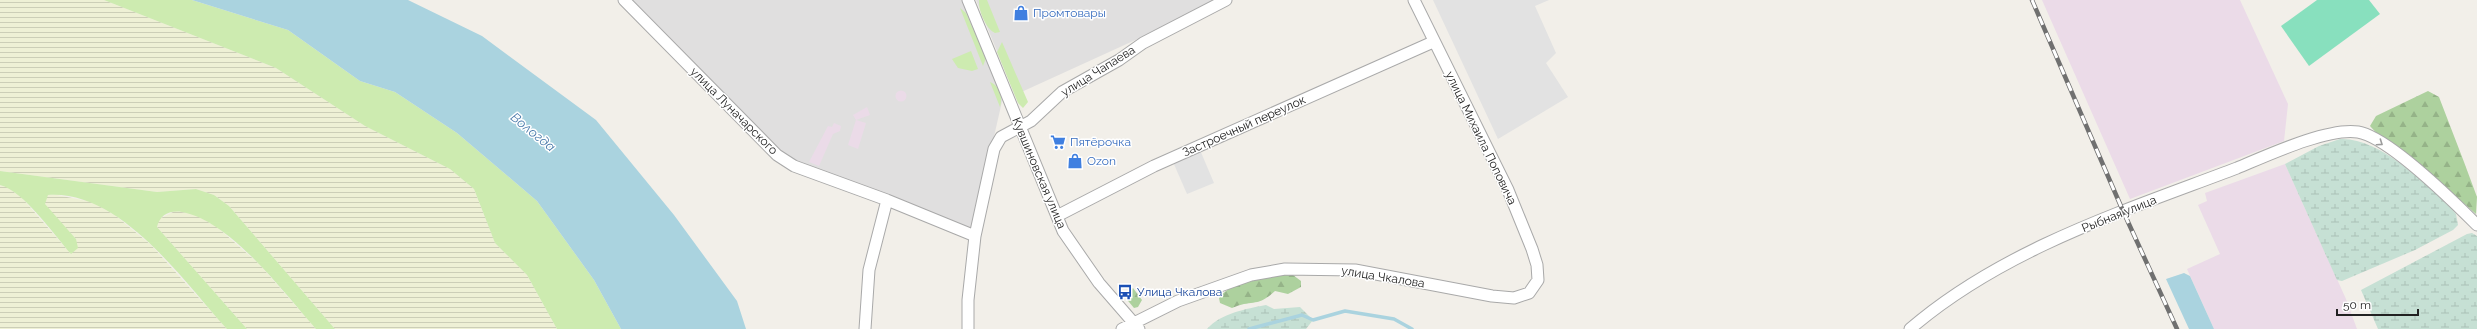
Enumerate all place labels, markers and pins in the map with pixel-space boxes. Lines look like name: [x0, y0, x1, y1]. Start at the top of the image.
shop icon: Промтовары: [1012, 4, 1030, 22]
place label: Промтовары: [1033, 6, 1106, 20]
supermarket icon: Пятёрочка: [1049, 133, 1067, 151]
place label: Пятёрочка: [1070, 135, 1131, 149]
shop icon: Ozon: [1066, 152, 1084, 170]
place label: Ozon: [1087, 154, 1116, 168]
bus stop icon: Улица Чкалова: [1116, 283, 1134, 301]
place label: Улица Чкалова: [1137, 285, 1222, 299]

